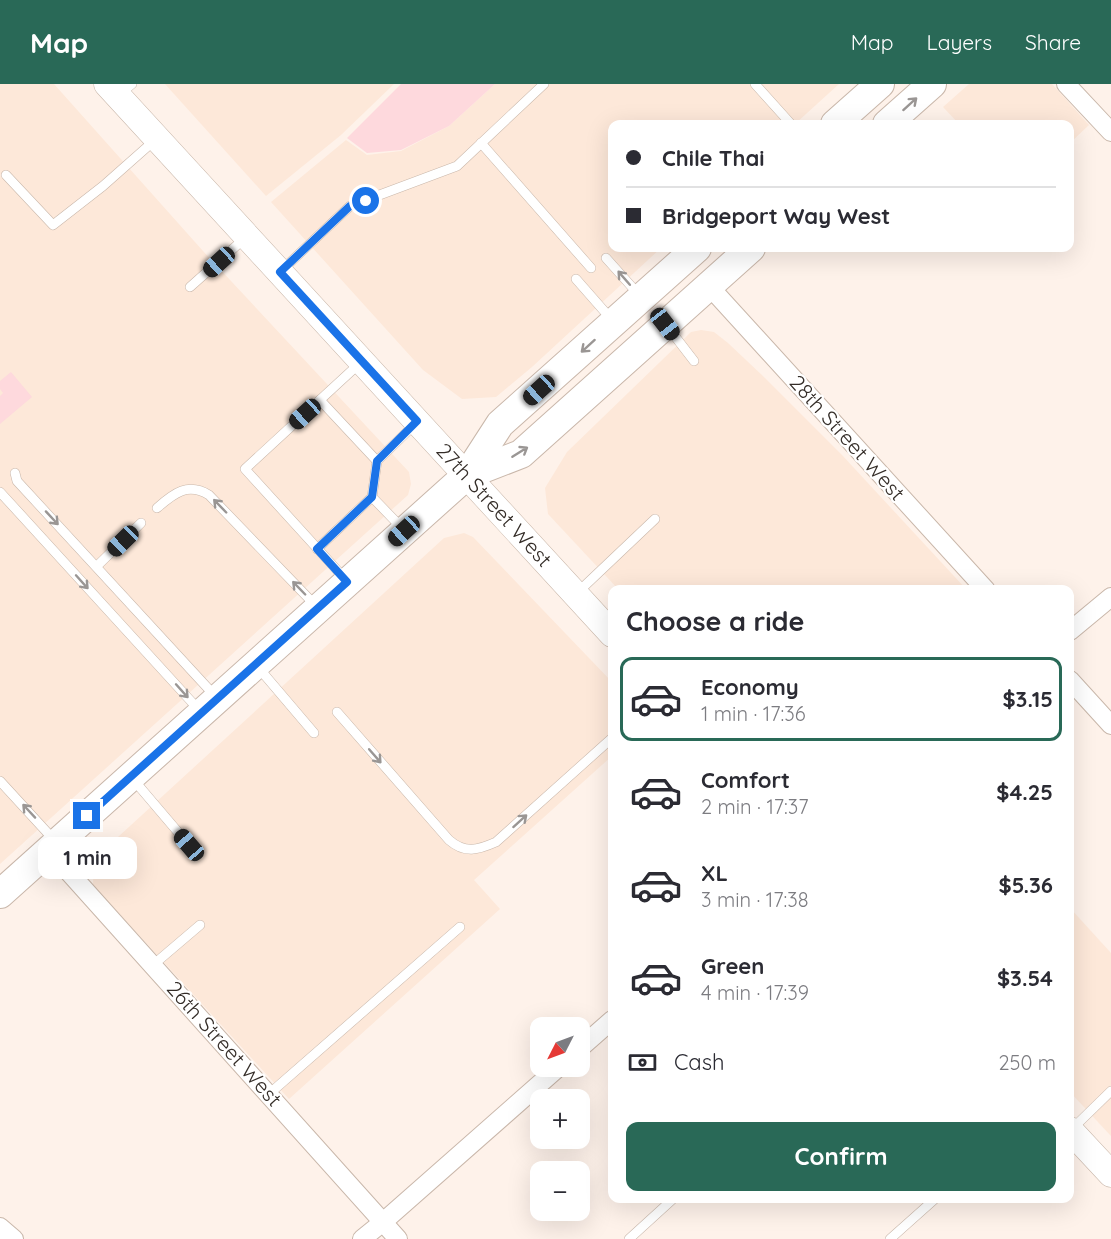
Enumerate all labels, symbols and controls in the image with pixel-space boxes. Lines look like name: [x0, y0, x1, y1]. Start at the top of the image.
text: Map: [30, 25, 88, 60]
text: Map: [851, 29, 894, 55]
text: Layers: [927, 29, 992, 55]
text: Share: [1025, 29, 1081, 55]
one-way arrow: [902, 97, 917, 111]
text: Chile Thai: [662, 144, 764, 172]
route start: [352, 187, 379, 214]
text: Bridgeport Way West: [662, 202, 890, 230]
car: [200, 243, 238, 281]
one-way arrow: [617, 271, 631, 286]
car: [647, 304, 683, 344]
one-way arrow: [580, 339, 595, 353]
street label: 28th Street West: [785, 369, 911, 505]
car: [520, 371, 558, 409]
car: [286, 395, 324, 433]
street label: 27th Street West: [431, 437, 558, 572]
one-way arrow: [511, 445, 528, 457]
one-way arrow: [212, 499, 227, 514]
one-way arrow: [45, 510, 60, 525]
car: [385, 512, 423, 550]
car: [104, 522, 142, 560]
one-way arrow: [75, 574, 89, 589]
one-way arrow: [292, 581, 306, 596]
text: Choose a ride: [626, 604, 804, 638]
icon: car: [629, 672, 683, 726]
text: Economy: [701, 673, 799, 701]
one-way arrow: [175, 684, 189, 699]
text: $3.15: [1002, 685, 1053, 713]
text: 1 min · 17:36: [701, 701, 805, 726]
one-way arrow: [368, 748, 382, 763]
icon: car: [629, 765, 683, 819]
text: Comfort: [701, 766, 790, 794]
text: $4.25: [996, 778, 1053, 806]
text: 2 min · 17:37: [701, 794, 809, 819]
route end: [73, 802, 100, 829]
one-way arrow: [22, 804, 36, 819]
one-way arrow: [512, 814, 527, 828]
car: [170, 826, 208, 864]
callout: 1 min: [38, 837, 136, 879]
text: 1 min: [63, 845, 112, 870]
icon: car: [629, 858, 683, 912]
text: XL: [701, 859, 728, 887]
text: $5.36: [999, 871, 1053, 899]
text: 3 min · 17:38: [701, 887, 809, 912]
icon: car: [629, 951, 683, 1005]
text: Green: [701, 952, 764, 980]
text: $3.54: [997, 964, 1053, 992]
street label: 26th Street West: [162, 975, 288, 1111]
text: 4 min · 17:39: [701, 980, 809, 1005]
north arrow: [530, 1017, 590, 1077]
map controls: [530, 1017, 590, 1221]
icon: cash: [626, 1046, 659, 1079]
text: Cash: [674, 1048, 725, 1076]
text: 250 m: [998, 1050, 1056, 1075]
button: +: [530, 1089, 590, 1149]
button: Confirm: [626, 1122, 1056, 1191]
button: −: [530, 1161, 590, 1221]

